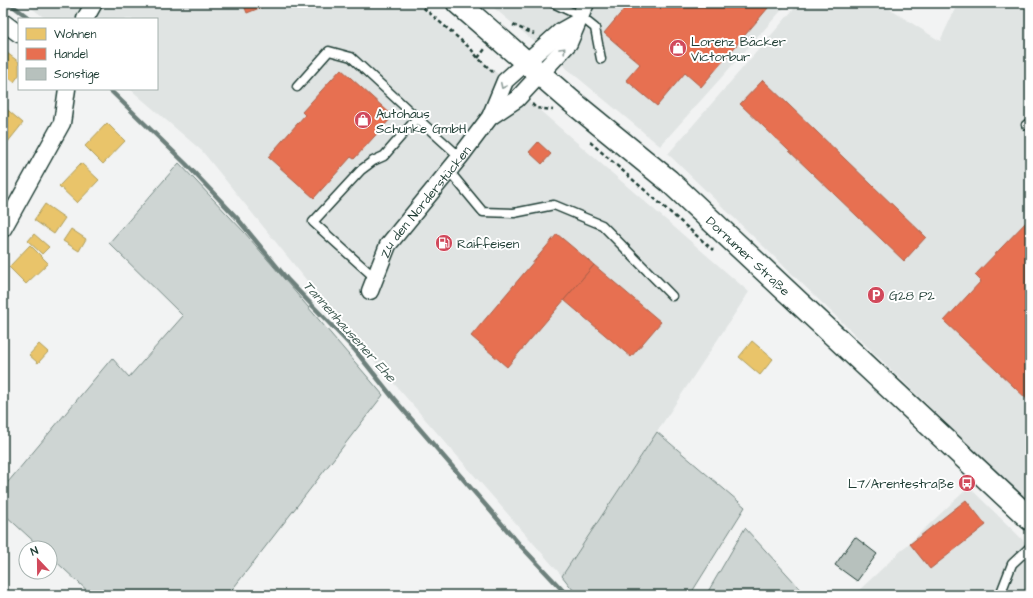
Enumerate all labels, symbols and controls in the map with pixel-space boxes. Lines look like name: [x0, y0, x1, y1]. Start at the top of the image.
legend: [18, 18, 158, 90]
text: Wohnen: [54, 26, 96, 43]
place label: Lorenz Bäcker Victorbur: [691, 33, 786, 66]
shop icon: Lorenz Bäcker Victorbur: [668, 38, 688, 58]
text: Handel: [54, 46, 88, 63]
one-way arrow: [558, 48, 565, 55]
text: Sonstige: [54, 66, 100, 84]
one-way arrow: [500, 82, 508, 89]
place label: Autohaus Schunke GmbH: [376, 105, 467, 138]
shop icon: Autohaus Schunke GmbH: [353, 110, 373, 130]
street label: Zu den Norderstücken: [376, 142, 476, 261]
street label: Dornumer Straße: [702, 212, 794, 300]
fuel station icon: Raiffeisen: [434, 233, 454, 253]
place label: Raiffeisen: [457, 235, 520, 253]
water label: Tannenhausener Ehe: [298, 276, 401, 388]
parking icon: G28 P2: [866, 285, 886, 305]
place label: G28 P2: [889, 287, 935, 305]
bus stop icon: L7/Arentestraße: [957, 473, 977, 493]
place label: L7/Arentestraße: [848, 475, 954, 493]
north arrow: [18, 540, 58, 580]
text: N: [28, 543, 41, 559]

